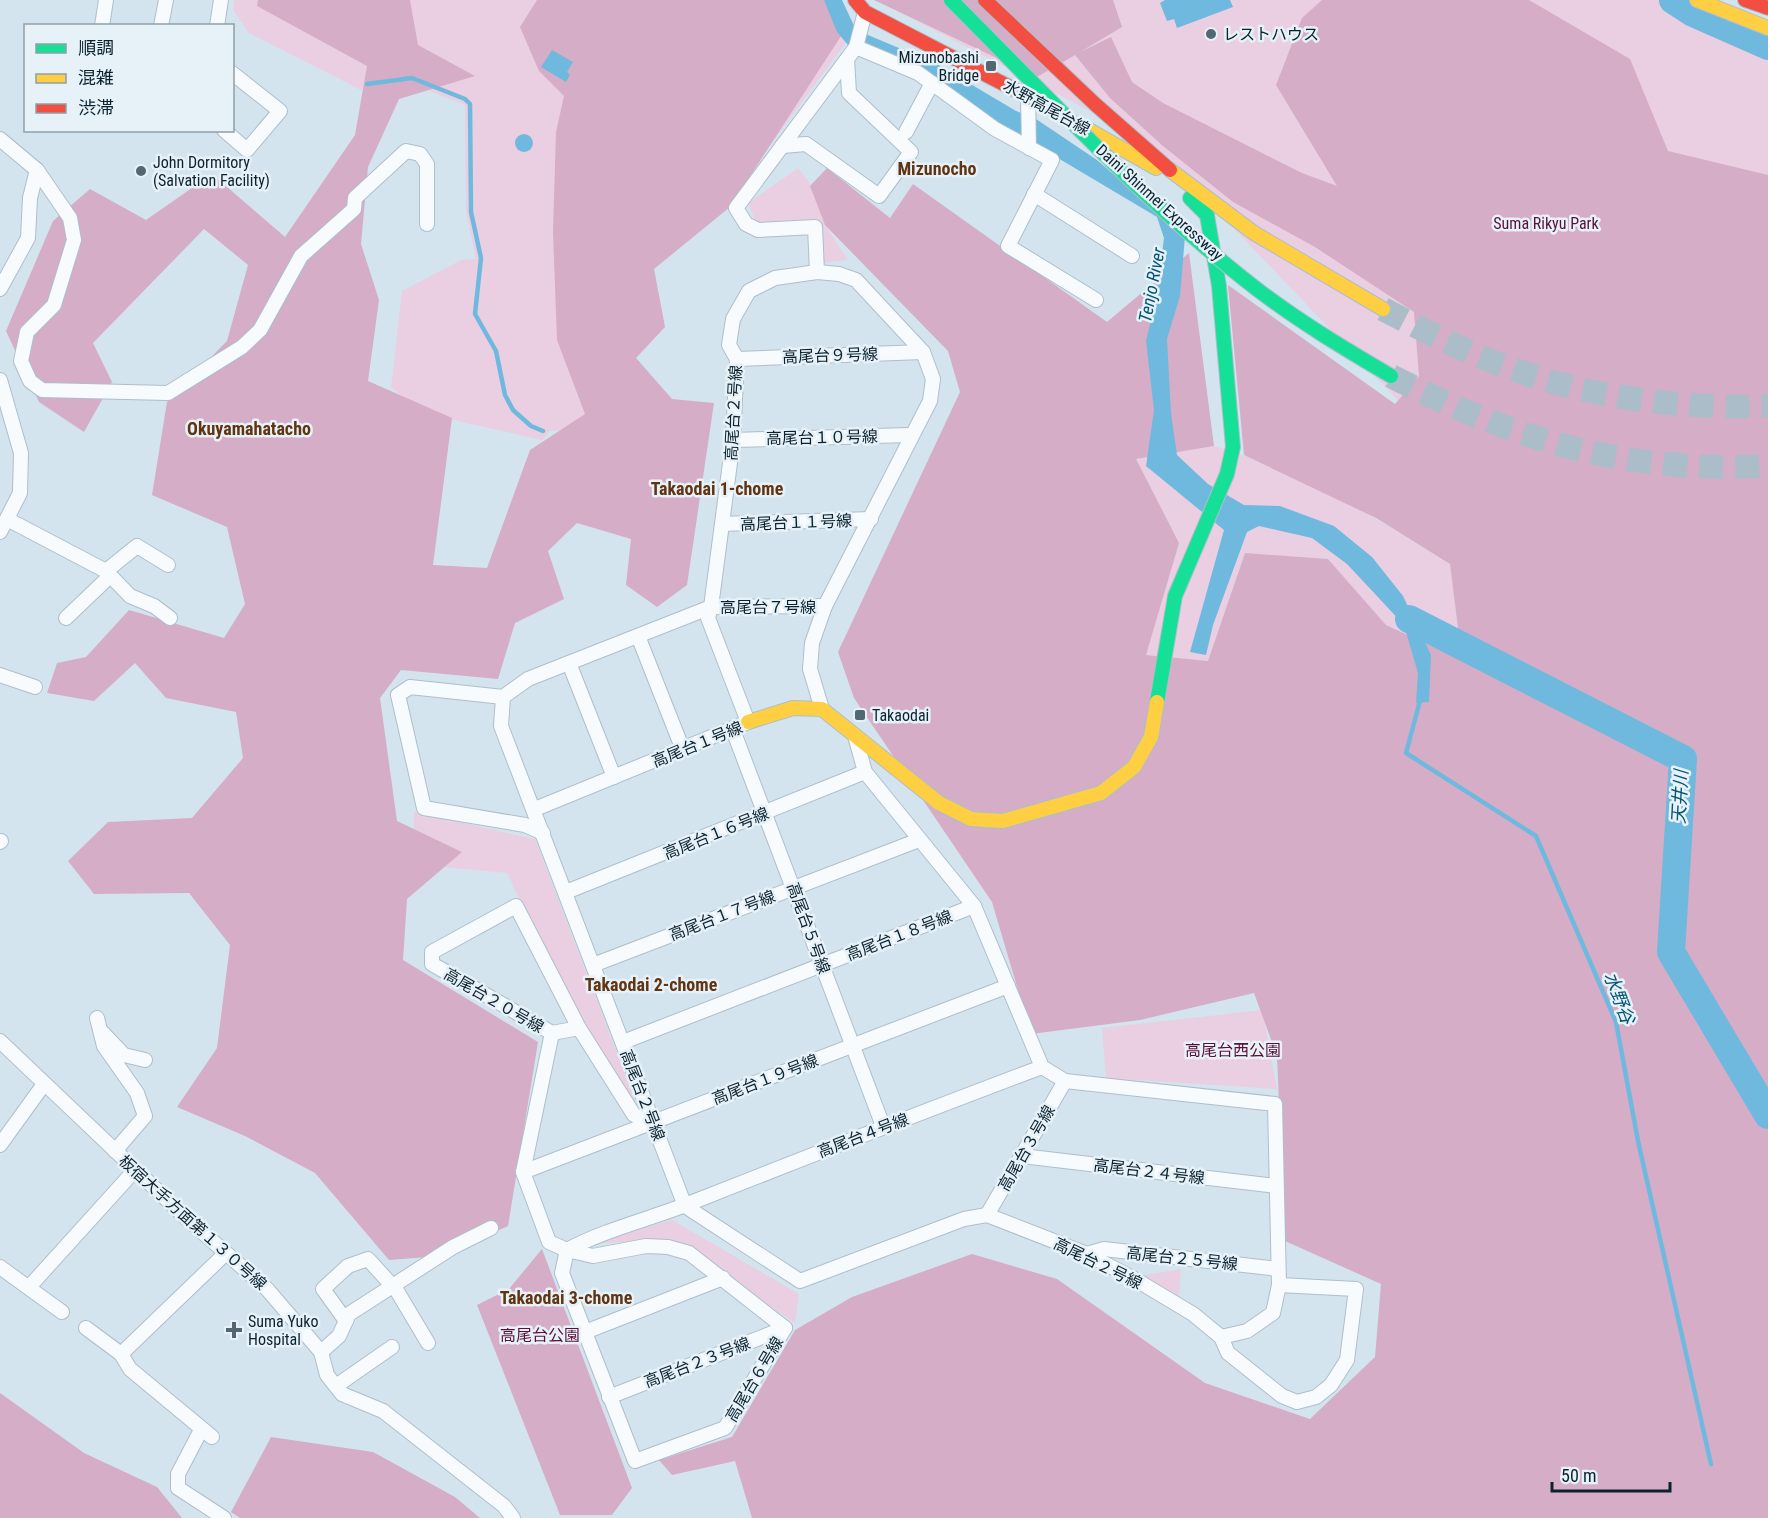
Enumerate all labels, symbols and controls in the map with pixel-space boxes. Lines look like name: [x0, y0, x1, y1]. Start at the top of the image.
legend: [24, 24, 234, 132]
place label: レストハウス: [1223, 25, 1319, 44]
marker: レストハウス: [1204, 27, 1218, 41]
text: 順調: [78, 37, 114, 58]
place label: Mizunobashi Bridge: [898, 48, 979, 85]
marker: Mizunobashi Bridge: [984, 59, 998, 73]
text: 混雑: [78, 67, 114, 88]
street label: 水野高尾台線: [1000, 76, 1093, 139]
text: 渋滞: [78, 97, 114, 118]
street label: Daini Shinmei Expressway: [1092, 140, 1227, 265]
place label: John Dormitory (Salvation Facility): [153, 153, 270, 190]
district label: Mizunocho: [897, 158, 977, 179]
marker: John Dormitory (Salvation Facility): [134, 164, 148, 178]
park label: Suma Rikyu Park: [1493, 214, 1599, 233]
water label: Tenjo River: [1134, 245, 1169, 324]
street label: 高尾台９号線: [782, 344, 878, 367]
street label: 高尾台２号線: [721, 365, 745, 461]
district label: Okuyamahatacho: [187, 418, 311, 439]
street label: 高尾台１０号線: [766, 427, 878, 448]
district label: Takaodai 1-chome: [651, 478, 784, 499]
street label: 高尾台１１号線: [740, 511, 852, 534]
street label: 高尾台７号線: [720, 598, 816, 617]
place label: Takaodai: [872, 706, 929, 725]
marker: Takaodai: [853, 708, 867, 722]
street label: 高尾台１号線: [649, 718, 745, 771]
water label: 天井川: [1668, 767, 1692, 824]
street label: 高尾台１６号線: [661, 804, 772, 863]
street label: 高尾台５号線: [783, 880, 834, 977]
street label: 高尾台１７号線: [666, 887, 778, 944]
street label: 高尾台１８号線: [843, 907, 955, 964]
street label: 高尾台２０号線: [440, 964, 547, 1037]
water label: 水野谷: [1600, 969, 1640, 1029]
district label: Takaodai 2-chome: [585, 974, 718, 995]
park label: 高尾台西公園: [1185, 1041, 1281, 1060]
street label: 高尾台２号線: [616, 1047, 669, 1143]
street label: 高尾台１９号線: [709, 1051, 821, 1108]
street label: 高尾台３号線: [994, 1102, 1059, 1195]
street label: 高尾台４号線: [815, 1109, 911, 1162]
street label: 板宿大手方面第１３０号線: [115, 1151, 270, 1294]
street label: 高尾台２４号線: [1092, 1155, 1206, 1188]
street label: 高尾台２号線: [1050, 1234, 1145, 1293]
street label: 高尾台２５号線: [1125, 1243, 1239, 1274]
district label: Takaodai 3-chome: [500, 1287, 633, 1308]
place label: Suma Yuko Hospital: [248, 1312, 318, 1349]
marker: Suma Yuko Hospital: [225, 1321, 243, 1339]
park label: 高尾台公園: [500, 1326, 580, 1345]
street label: 高尾台６号線: [722, 1333, 787, 1425]
street label: 高尾台２３号線: [641, 1334, 753, 1391]
scale bar: [1552, 1455, 1670, 1493]
text: 50 m: [1561, 1465, 1596, 1486]

